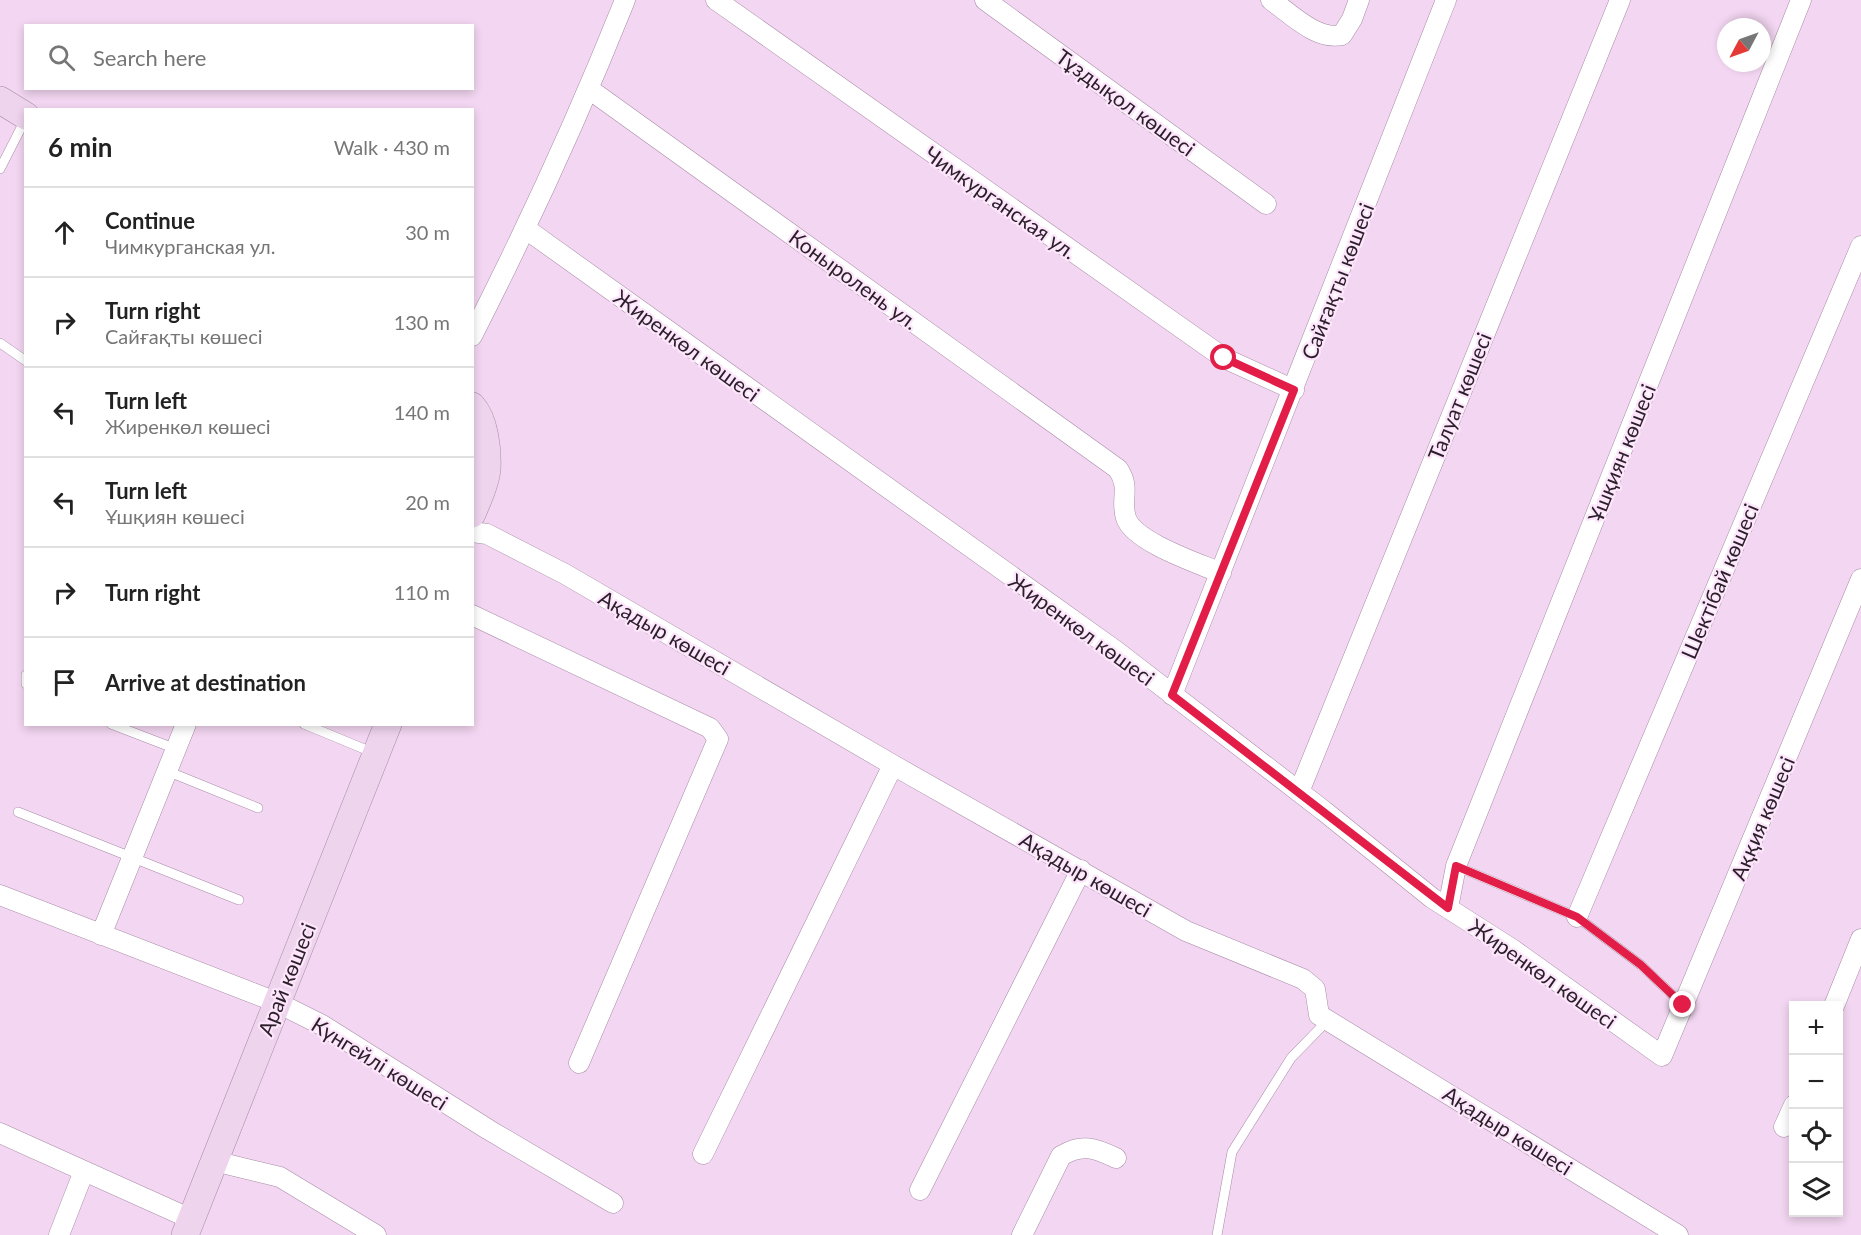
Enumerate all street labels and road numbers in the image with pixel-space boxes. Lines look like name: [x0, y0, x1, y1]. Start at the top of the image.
street label: Тұздықол көшесі: [1052, 43, 1200, 161]
street label: Чимкурганская ул.: [920, 140, 1082, 264]
street label: Сайғақты көшесі: [1296, 199, 1378, 363]
street label: Коныролень ул.: [785, 224, 923, 334]
street label: Жиренкөл көшесі: [609, 284, 765, 406]
street label: Талуат көшесі: [1422, 329, 1496, 463]
street label: Ұшқиян көшесі: [1582, 380, 1660, 526]
street label: Шектібай көшесі: [1675, 500, 1763, 662]
street label: Жиренкөл көшесі: [1004, 568, 1160, 690]
street label: Ақадыр көшесі: [595, 584, 735, 680]
street label: Аққия көшесі: [1725, 753, 1799, 883]
street label: Ақадыр көшесі: [1016, 826, 1156, 922]
street label: Жиренкөл көшесі: [1465, 913, 1621, 1033]
street label: Арай көшесі: [252, 919, 320, 1039]
street label: Күнгейлі көшесі: [307, 1011, 453, 1115]
street label: Ақадыр көшесі: [1439, 1080, 1577, 1180]

